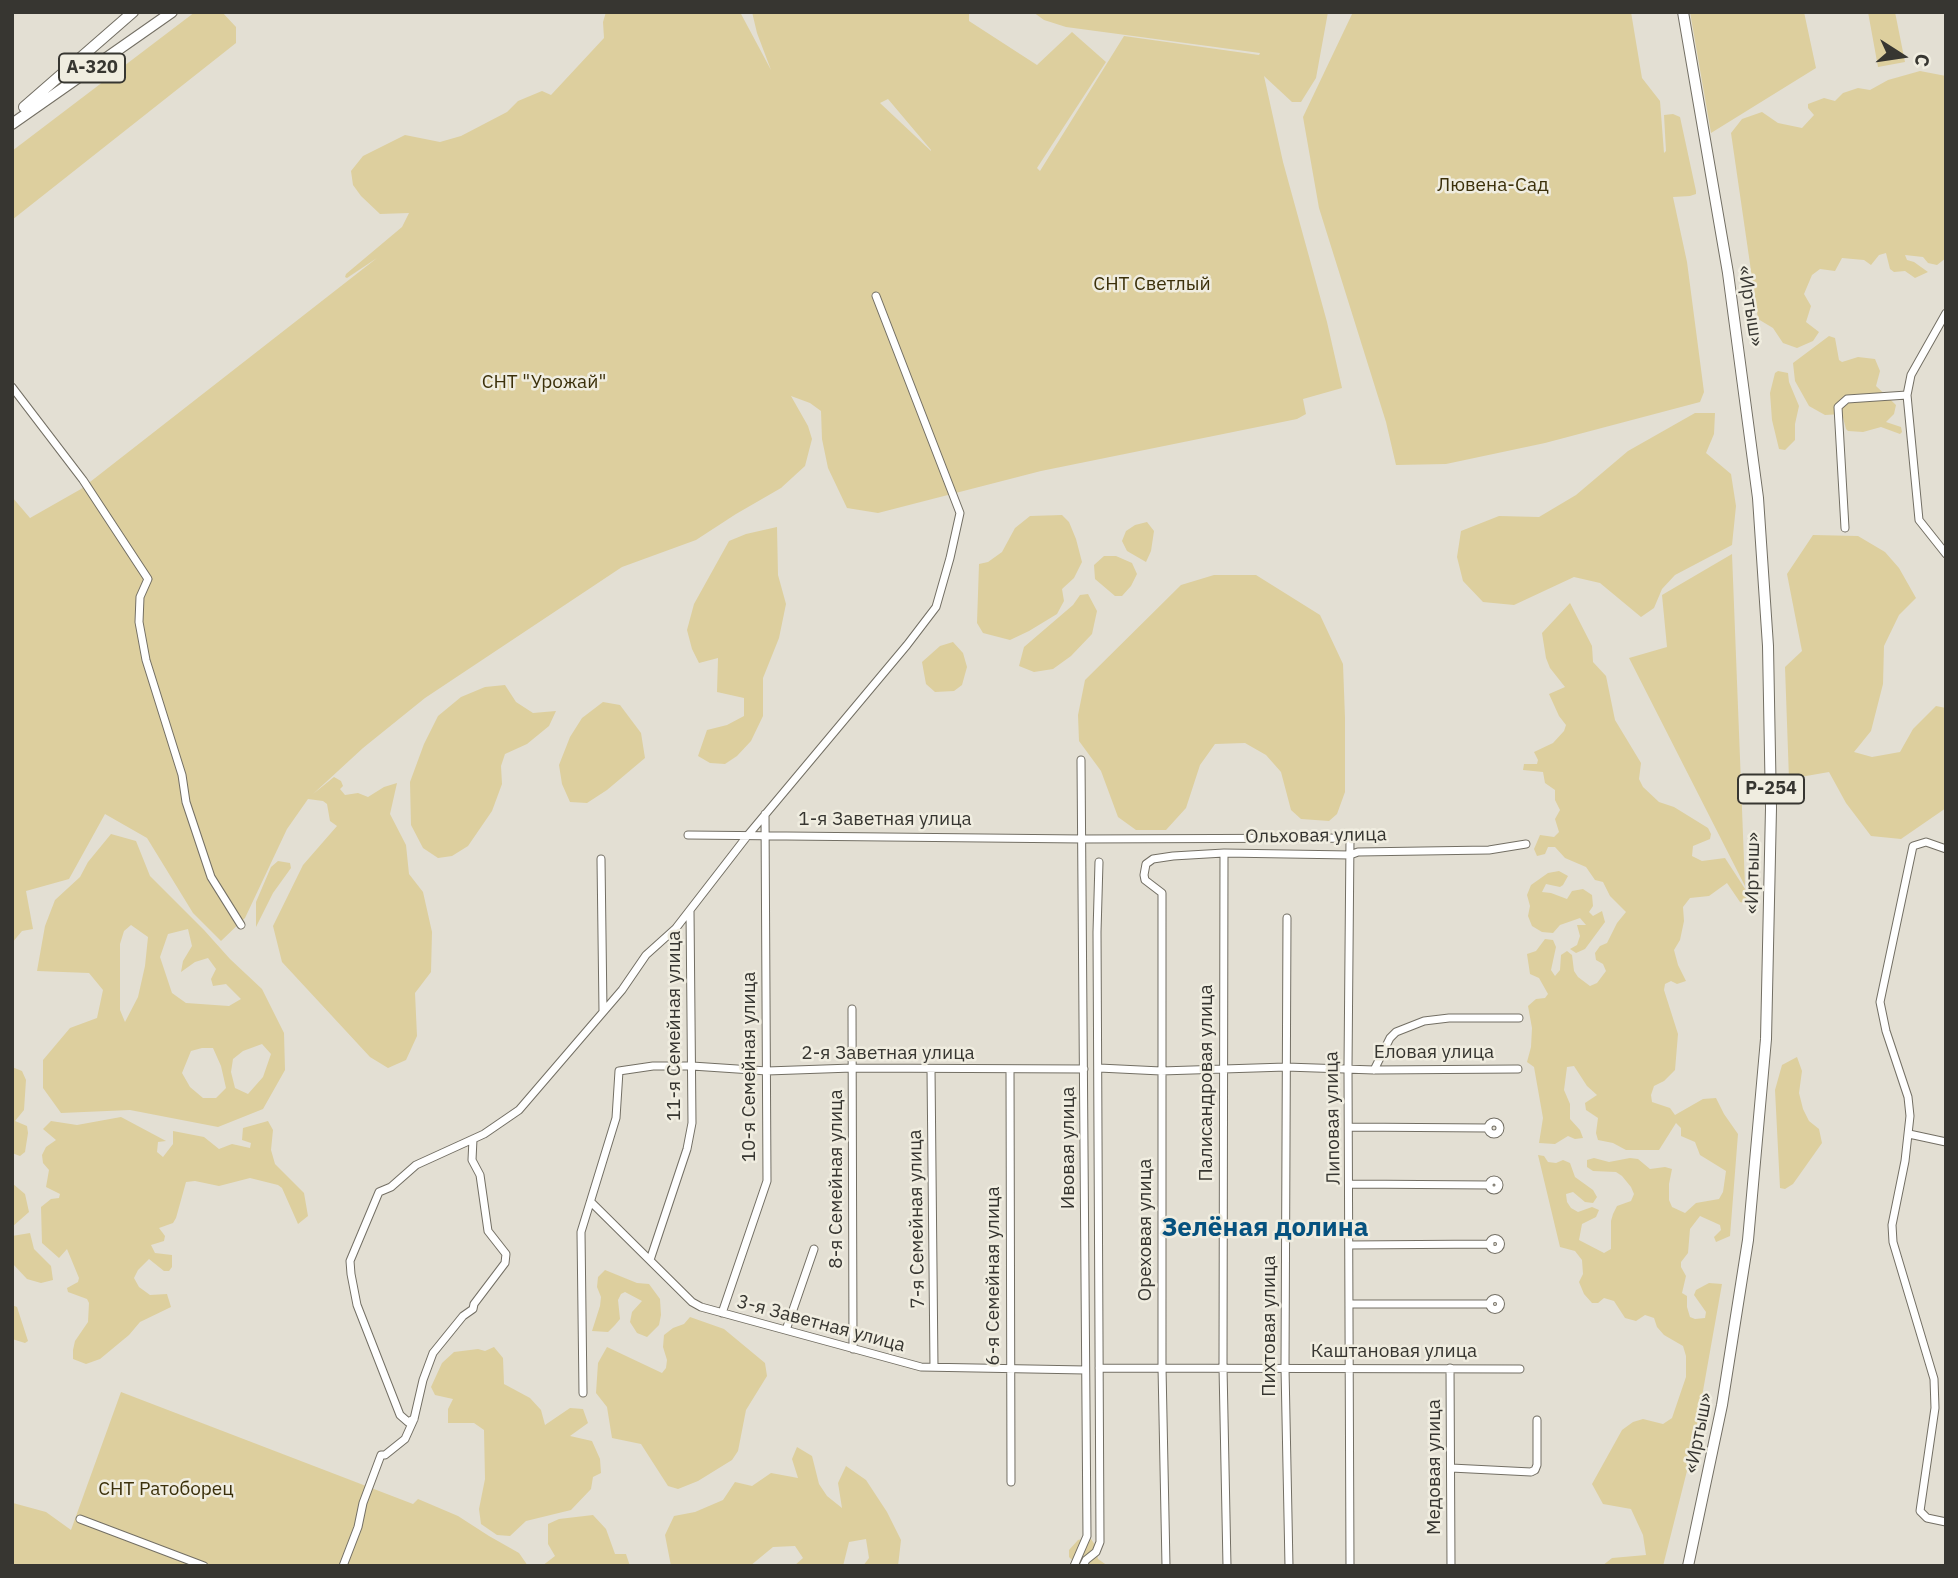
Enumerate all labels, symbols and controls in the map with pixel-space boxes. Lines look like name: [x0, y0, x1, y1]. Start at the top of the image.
north arrow: [1867, 21, 1937, 91]
text: С: [1910, 52, 1936, 69]
road number: А-320: [59, 54, 125, 82]
park label: Лювена-Сад: [1437, 175, 1549, 197]
street label: «Иртыш»: [1732, 264, 1768, 348]
park label: СНТ Светлый: [1093, 274, 1211, 296]
park label: СНТ "Урожай": [482, 372, 606, 394]
road number: Р-254: [1738, 774, 1804, 804]
street label: 1-я Заветная улица: [798, 809, 972, 831]
street label: Ольховая улица: [1245, 823, 1387, 849]
street label: «Иртыш»: [1741, 832, 1765, 914]
street label: 11-я Семейная улица: [664, 931, 686, 1121]
street label: 10-я Семейная улица: [739, 972, 761, 1162]
street label: Палисандровая улица: [1196, 984, 1218, 1182]
street label: Еловая улица: [1374, 1042, 1494, 1064]
street label: 2-я Заветная улица: [801, 1043, 975, 1065]
street label: Липовая улица: [1320, 1051, 1346, 1185]
street label: Ивовая улица: [1058, 1087, 1080, 1209]
street label: 8-я Семейная улица: [826, 1089, 848, 1269]
street label: 7-я Семейная улица: [904, 1129, 930, 1309]
street label: Ореховая улица: [1135, 1159, 1157, 1301]
street label: 6-я Семейная улица: [983, 1186, 1005, 1366]
district label: Зелёная долина: [1162, 1212, 1368, 1244]
street label: Пихтовая улица: [1259, 1255, 1281, 1397]
street label: 3-я Заветная улица: [734, 1291, 908, 1357]
street label: Каштановая улица: [1311, 1341, 1477, 1363]
street label: «Иртыш»: [1680, 1391, 1718, 1475]
street label: Медовая улица: [1424, 1399, 1446, 1535]
park label: СНТ Ратоборец: [98, 1479, 234, 1501]

